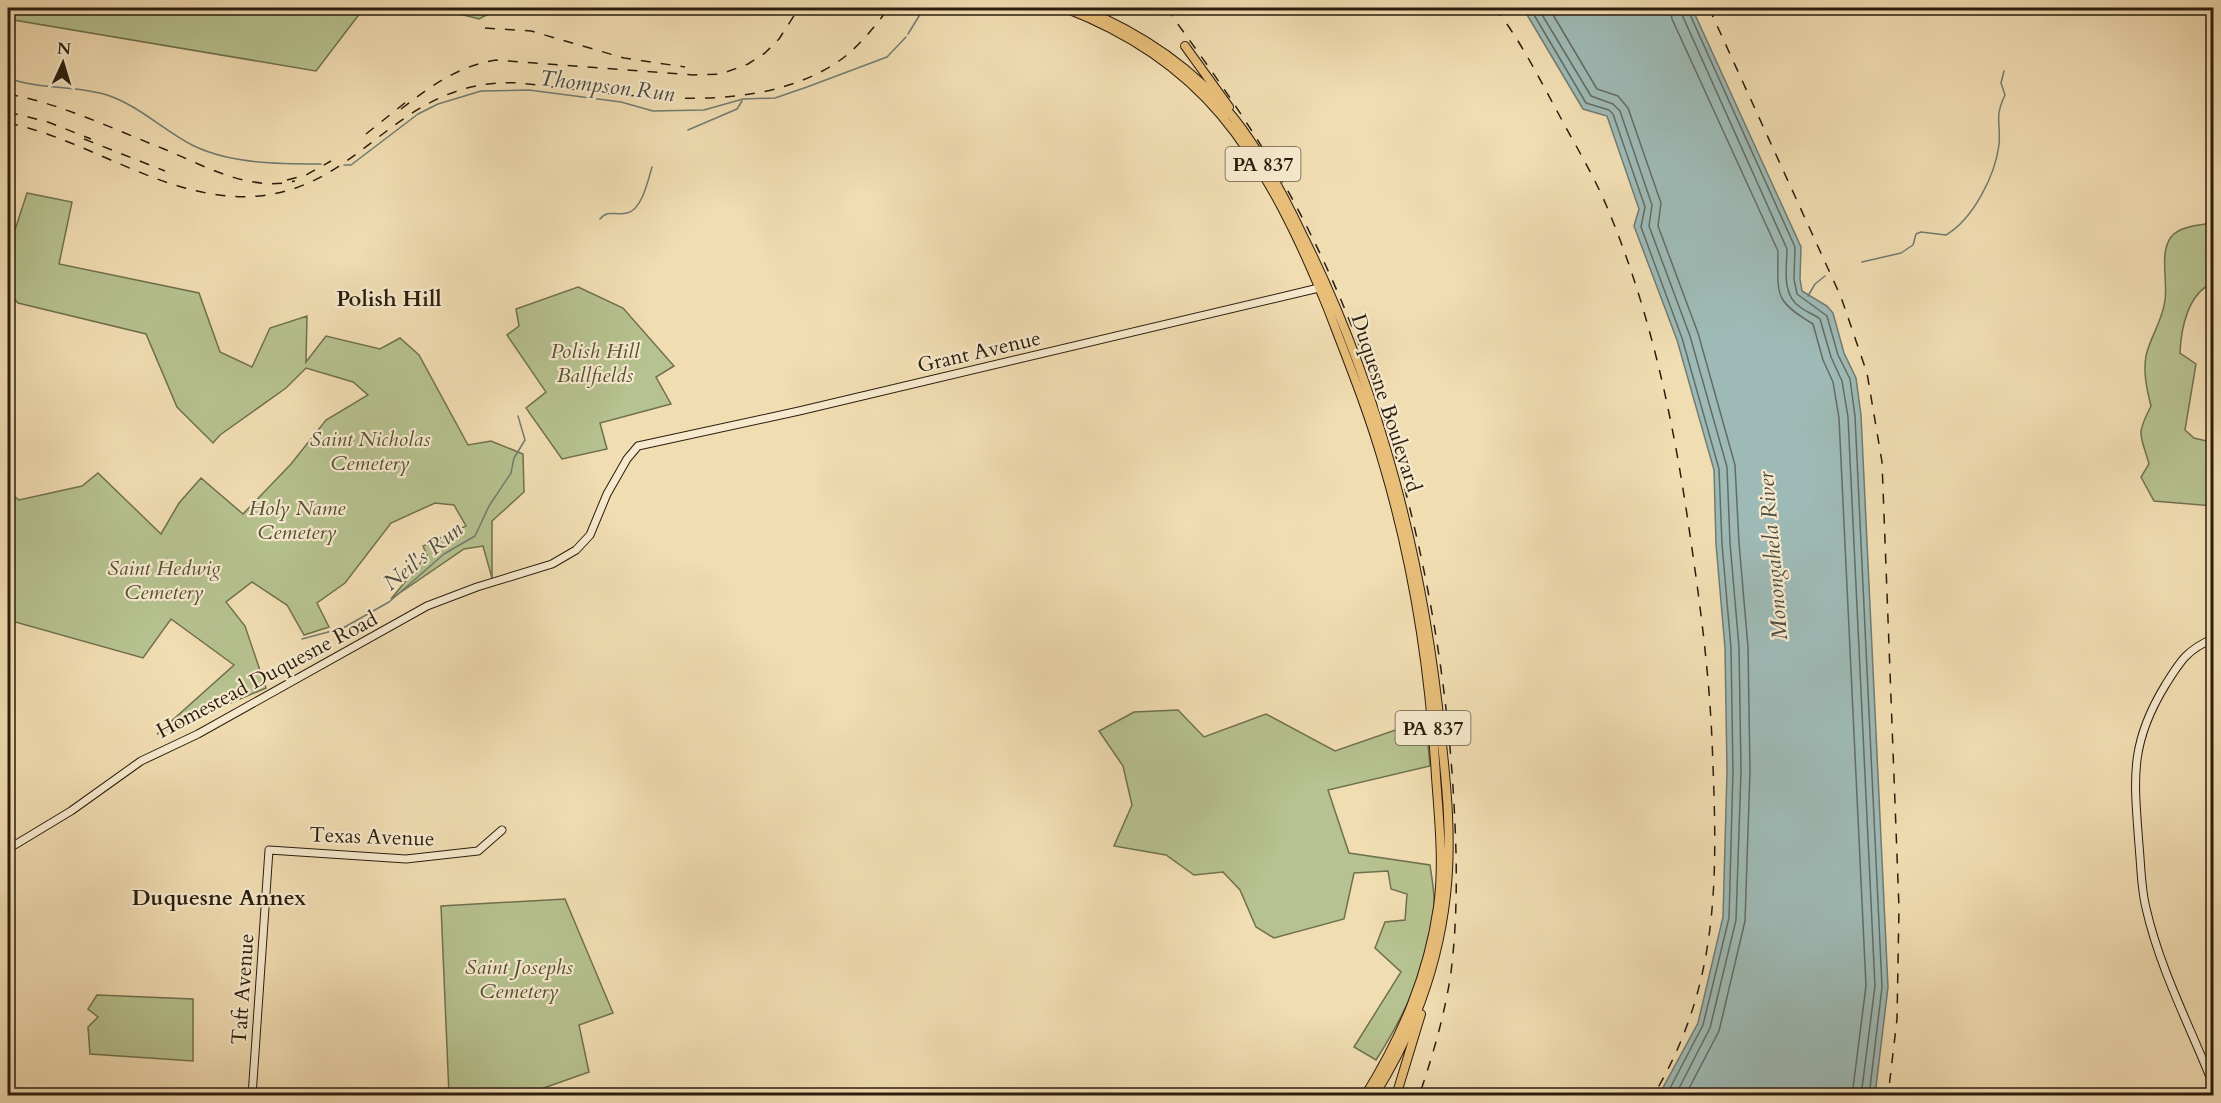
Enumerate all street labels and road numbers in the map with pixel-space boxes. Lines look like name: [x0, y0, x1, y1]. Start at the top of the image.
road number: PA 837: [1226, 147, 1300, 181]
street label: Duquesne Boulevard: [1344, 310, 1428, 496]
street label: Grant Avenue: [915, 324, 1043, 380]
street label: Homestead Duquesne Road: [151, 604, 383, 746]
road number: PA 837: [1396, 711, 1470, 745]
street label: Texas Avenue: [309, 820, 435, 854]
street label: Taft Avenue: [225, 932, 261, 1046]

